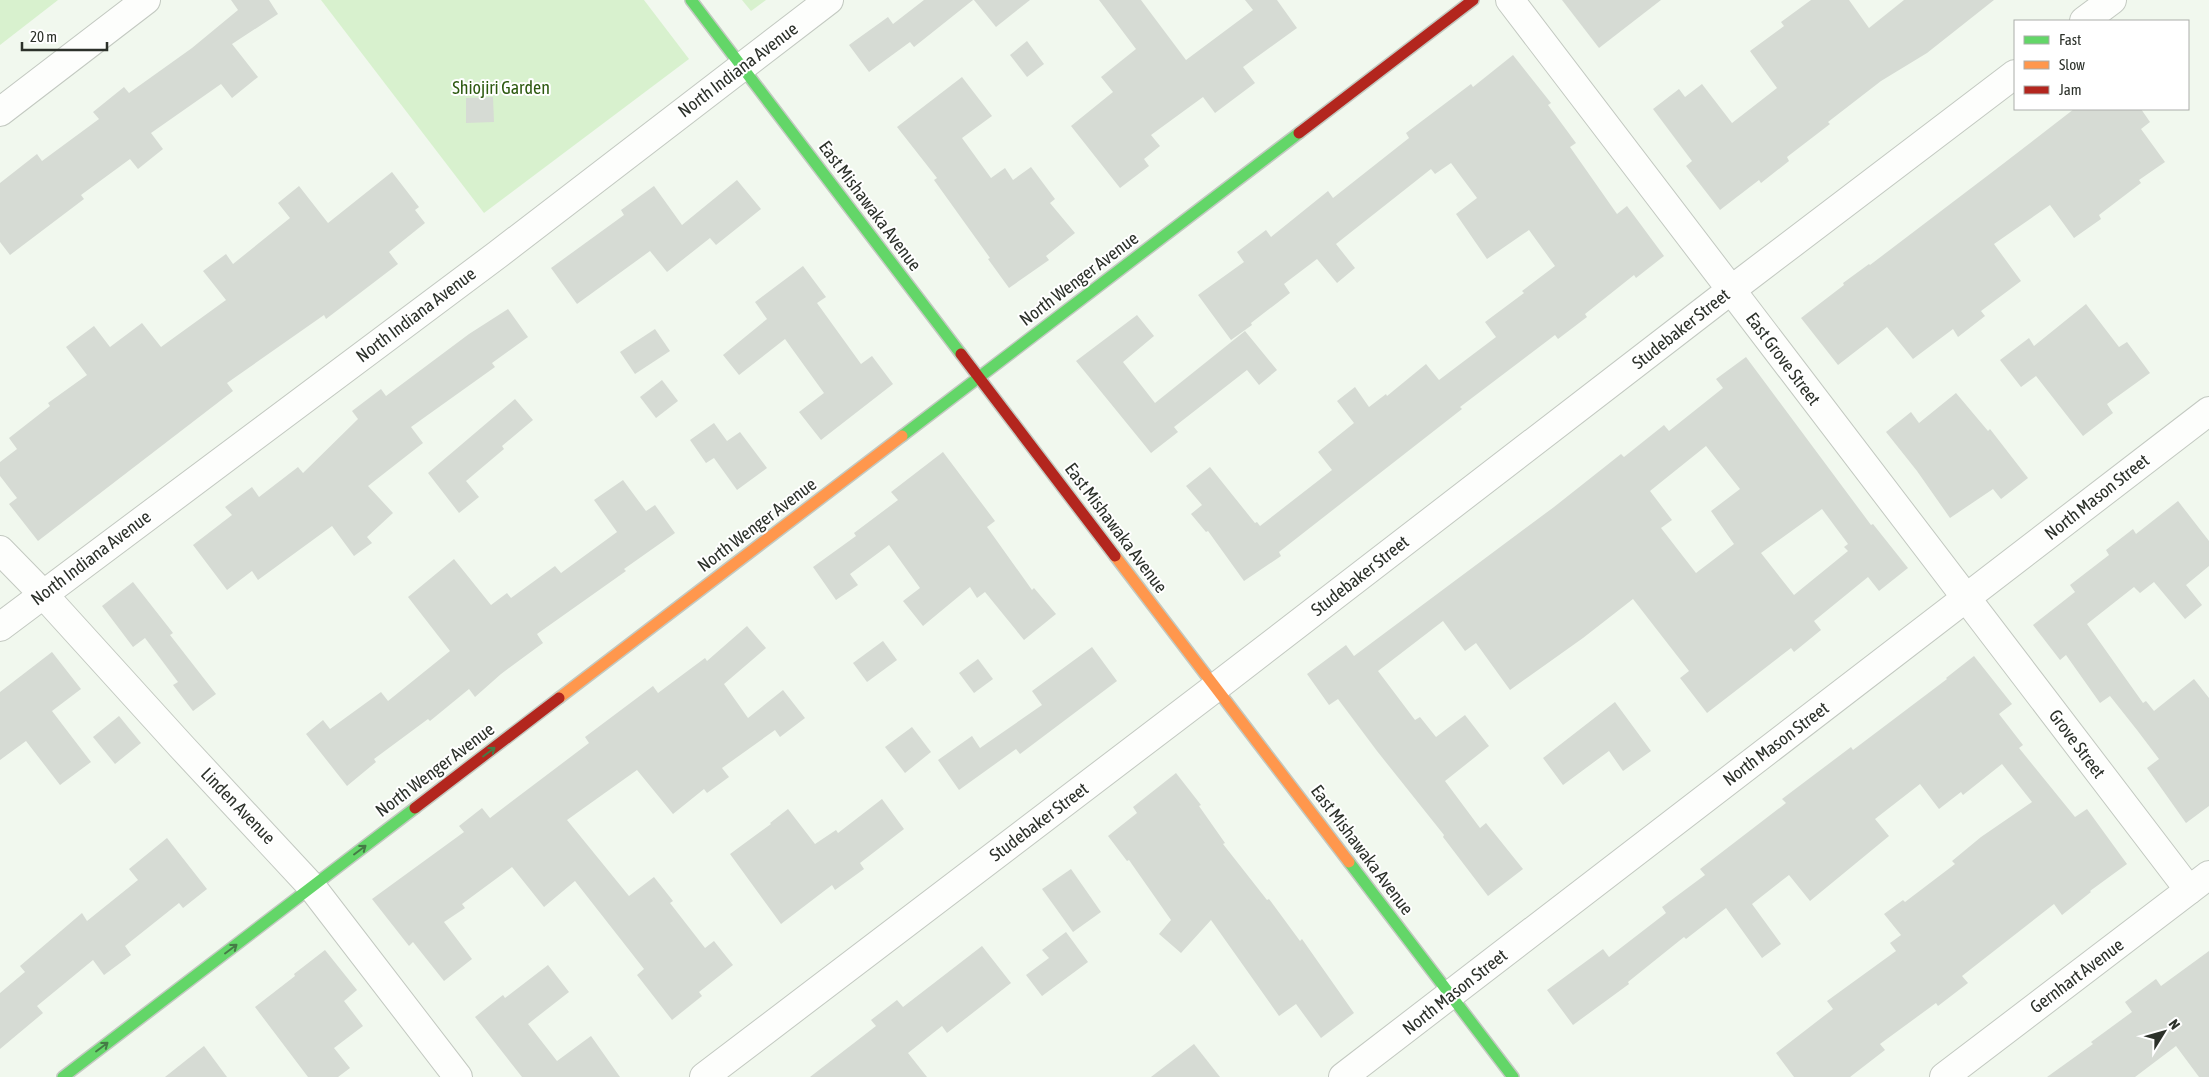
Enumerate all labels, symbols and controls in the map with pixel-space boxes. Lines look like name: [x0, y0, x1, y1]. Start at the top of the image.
street label: North Indiana Avenue: [674, 18, 802, 121]
scale bar: [22, 20, 108, 52]
legend: [2014, 20, 2189, 110]
text: 20 m: [30, 28, 57, 45]
text: Fast: [2059, 31, 2081, 48]
text: Slow: [2059, 56, 2085, 73]
park label: Shiojiri Garden: [452, 77, 550, 98]
text: Jam: [2059, 81, 2082, 98]
street label: East Mishawaka Avenue: [815, 137, 926, 275]
street label: North Wenger Avenue: [1015, 227, 1142, 330]
street label: North Indiana Avenue: [352, 263, 480, 366]
street label: Studebaker Street: [1628, 284, 1734, 373]
street label: East Grove Street: [1742, 308, 1825, 409]
street label: North Mason Street: [2040, 449, 2153, 544]
street label: East Mishawaka Avenue: [1061, 459, 1172, 597]
street label: North Wenger Avenue: [693, 473, 820, 576]
street label: North Indiana Avenue: [27, 506, 155, 609]
street label: Studebaker Street: [1307, 531, 1413, 620]
street label: North Mason Street: [1719, 697, 1833, 790]
street label: Grove Street: [2045, 705, 2110, 782]
street label: North Wenger Avenue: [371, 718, 498, 821]
one-way arrow: [482, 746, 495, 757]
street label: Linden Avenue: [197, 763, 280, 848]
street label: Studebaker Street: [985, 778, 1092, 866]
street label: East Mishawaka Avenue: [1307, 781, 1418, 919]
one-way arrow: [353, 845, 367, 855]
street label: Gernhart Avenue: [2026, 934, 2128, 1018]
one-way arrow: [224, 943, 237, 954]
street label: North Mason Street: [1398, 944, 1511, 1039]
north arrow: [2139, 1007, 2189, 1057]
text: N: [2166, 1016, 2183, 1032]
one-way arrow: [95, 1042, 108, 1053]

